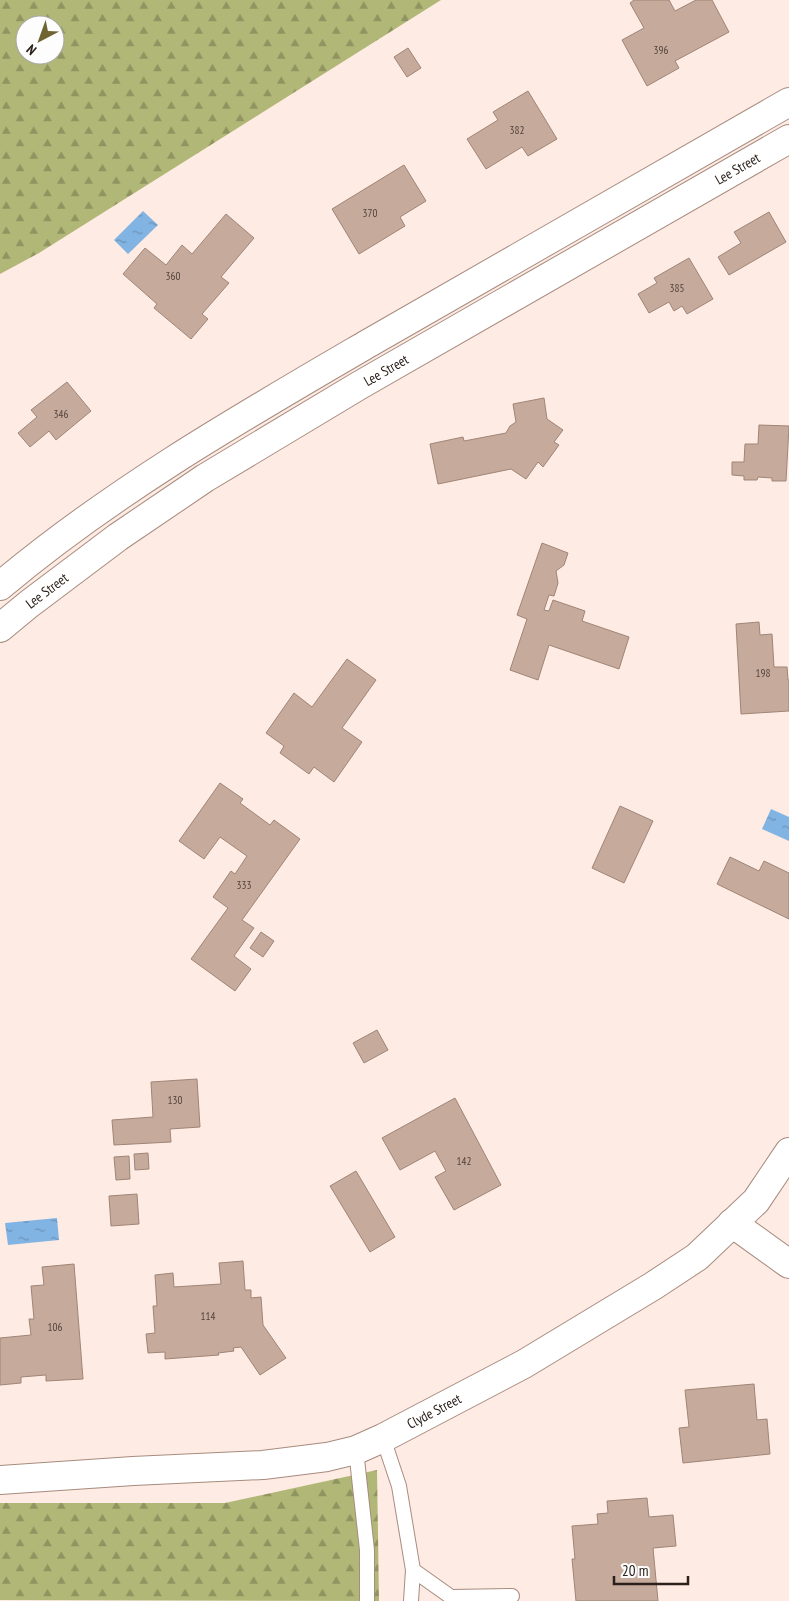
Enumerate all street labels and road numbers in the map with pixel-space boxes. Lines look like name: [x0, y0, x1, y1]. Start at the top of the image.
street label: Lee Street: [712, 149, 763, 188]
street label: Lee Street: [361, 350, 412, 390]
street label: Lee Street: [22, 569, 72, 612]
street label: Clyde Street: [404, 1389, 464, 1433]

